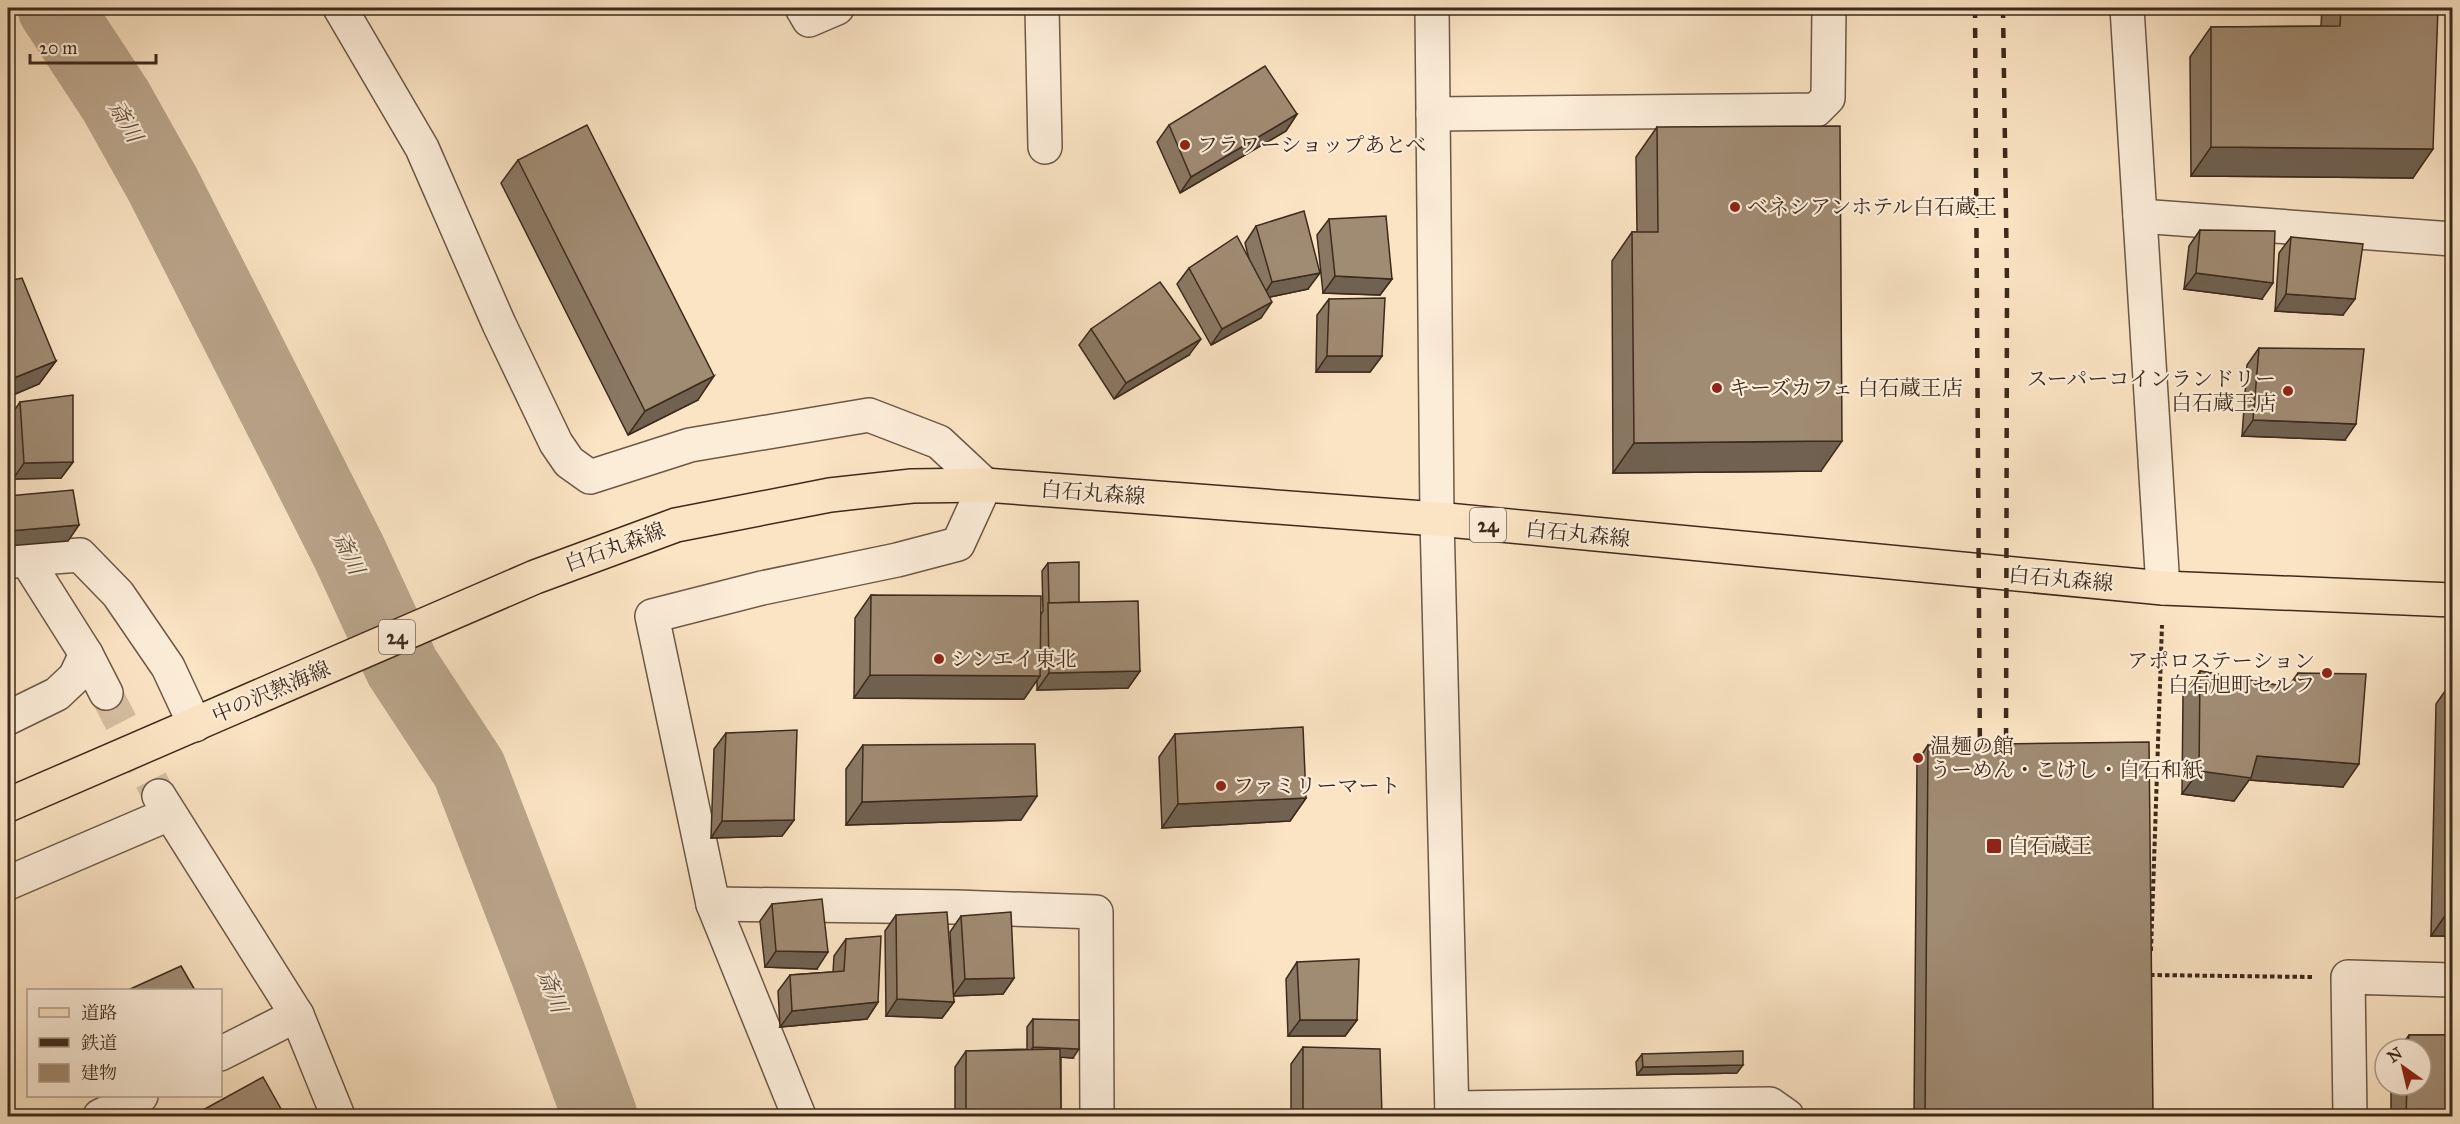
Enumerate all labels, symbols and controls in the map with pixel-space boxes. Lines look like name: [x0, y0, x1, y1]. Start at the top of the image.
scale bar: [30, 27, 156, 65]
text: 20 m: [39, 37, 77, 59]
water label: 斎川: [103, 95, 149, 149]
place label: フラワーショップあとべ: [1197, 132, 1426, 158]
marker: フラワーショップあとべ: [1178, 138, 1192, 152]
place label: ベネシアンホテル白石蔵王: [1747, 194, 1997, 220]
marker: ベネシアンホテル白石蔵王: [1728, 200, 1742, 214]
place label: スーパーコインランドリー 白石蔵王店: [2027, 366, 2276, 416]
place label: キーズカフェ 白石蔵王店: [1729, 375, 1962, 401]
marker: キーズカフェ 白石蔵王店: [1710, 381, 1724, 395]
marker: スーパーコインランドリー 白石蔵王店: [2281, 384, 2295, 398]
street label: 白石丸森線: [1040, 476, 1146, 510]
road number: 24: [1470, 508, 1506, 542]
street label: 白石丸森線: [1524, 516, 1632, 552]
street label: 白石丸森線: [561, 517, 669, 577]
water label: 斎川: [327, 528, 371, 581]
street label: 白石丸森線: [2008, 561, 2114, 597]
road number: 24: [379, 620, 415, 654]
place label: シンエイ東北: [951, 646, 1076, 672]
place label: アポロステーション 白石旭町セルフ: [2127, 648, 2315, 698]
marker: シンエイ東北: [932, 652, 946, 666]
street label: 中の沢熱海線: [208, 655, 334, 729]
marker: アポロステーション 白石旭町セルフ: [2320, 666, 2334, 680]
place label: 温麺の館 うーめん・こけし・白石和紙: [1930, 733, 2203, 783]
marker: 温麺の館 うーめん・こけし・白石和紙: [1911, 751, 1925, 765]
place label: ファミリーマート: [1233, 773, 1401, 799]
marker: ファミリーマート: [1214, 779, 1228, 793]
place label: 白石蔵王: [2008, 833, 2092, 859]
marker: 白石蔵王: [1985, 837, 2003, 855]
water label: 斎川: [532, 966, 574, 1018]
legend: [27, 989, 222, 1097]
text: 道路: [81, 1002, 117, 1024]
text: 鉄道: [81, 1032, 117, 1054]
north arrow: [2373, 1037, 2433, 1097]
text: N: [2384, 1043, 2406, 1067]
text: 建物: [81, 1062, 117, 1084]

